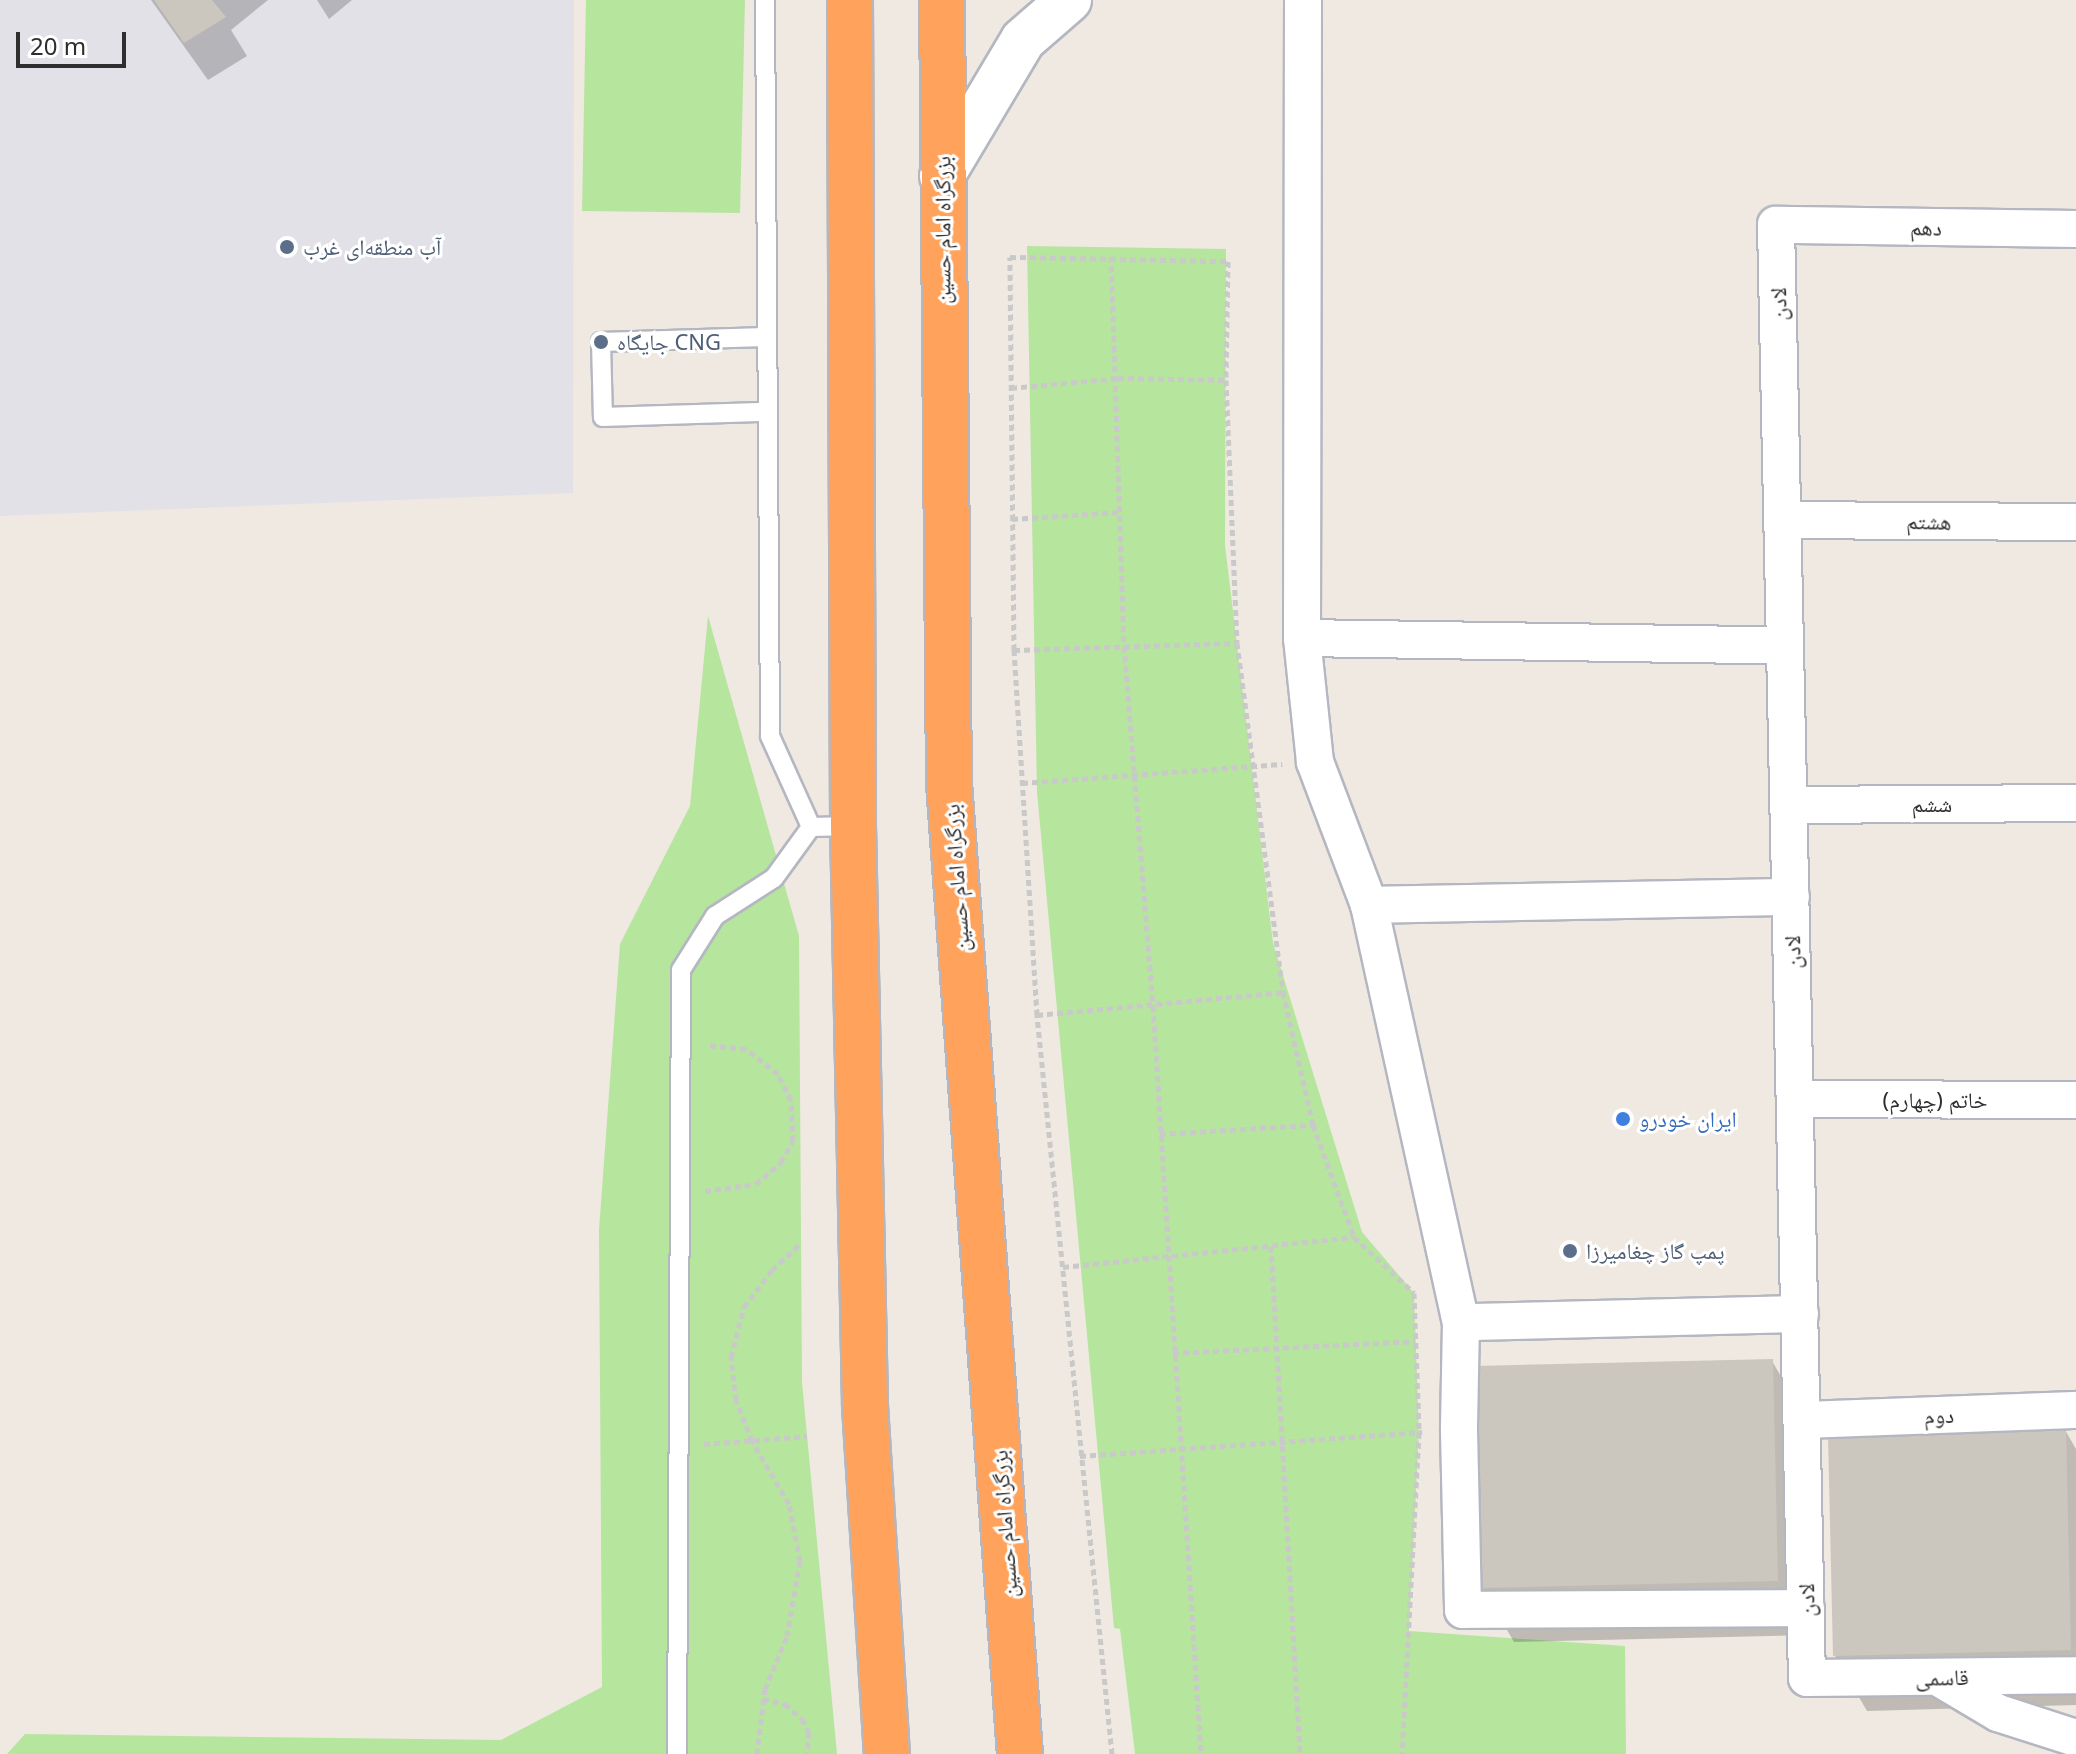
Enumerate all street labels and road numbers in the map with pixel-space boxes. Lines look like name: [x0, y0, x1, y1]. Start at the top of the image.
street label: بزرگراه امام حسین: [929, 156, 955, 304]
street label: دهم: [1910, 214, 1942, 240]
street label: لادن: [1765, 287, 1791, 321]
street label: هشتم: [1906, 507, 1952, 535]
street label: ششم: [1912, 791, 1952, 817]
street label: بزرگراه امام حسین: [938, 803, 974, 953]
street label: لادن: [1779, 935, 1805, 969]
street label: خاتم (چهارم): [1883, 1087, 1987, 1113]
street label: دوم: [1923, 1401, 1955, 1429]
street label: بزرگراه امام حسین: [986, 1449, 1022, 1599]
street label: لادن: [1793, 1583, 1819, 1617]
street label: قاسمی: [1915, 1663, 1969, 1691]

